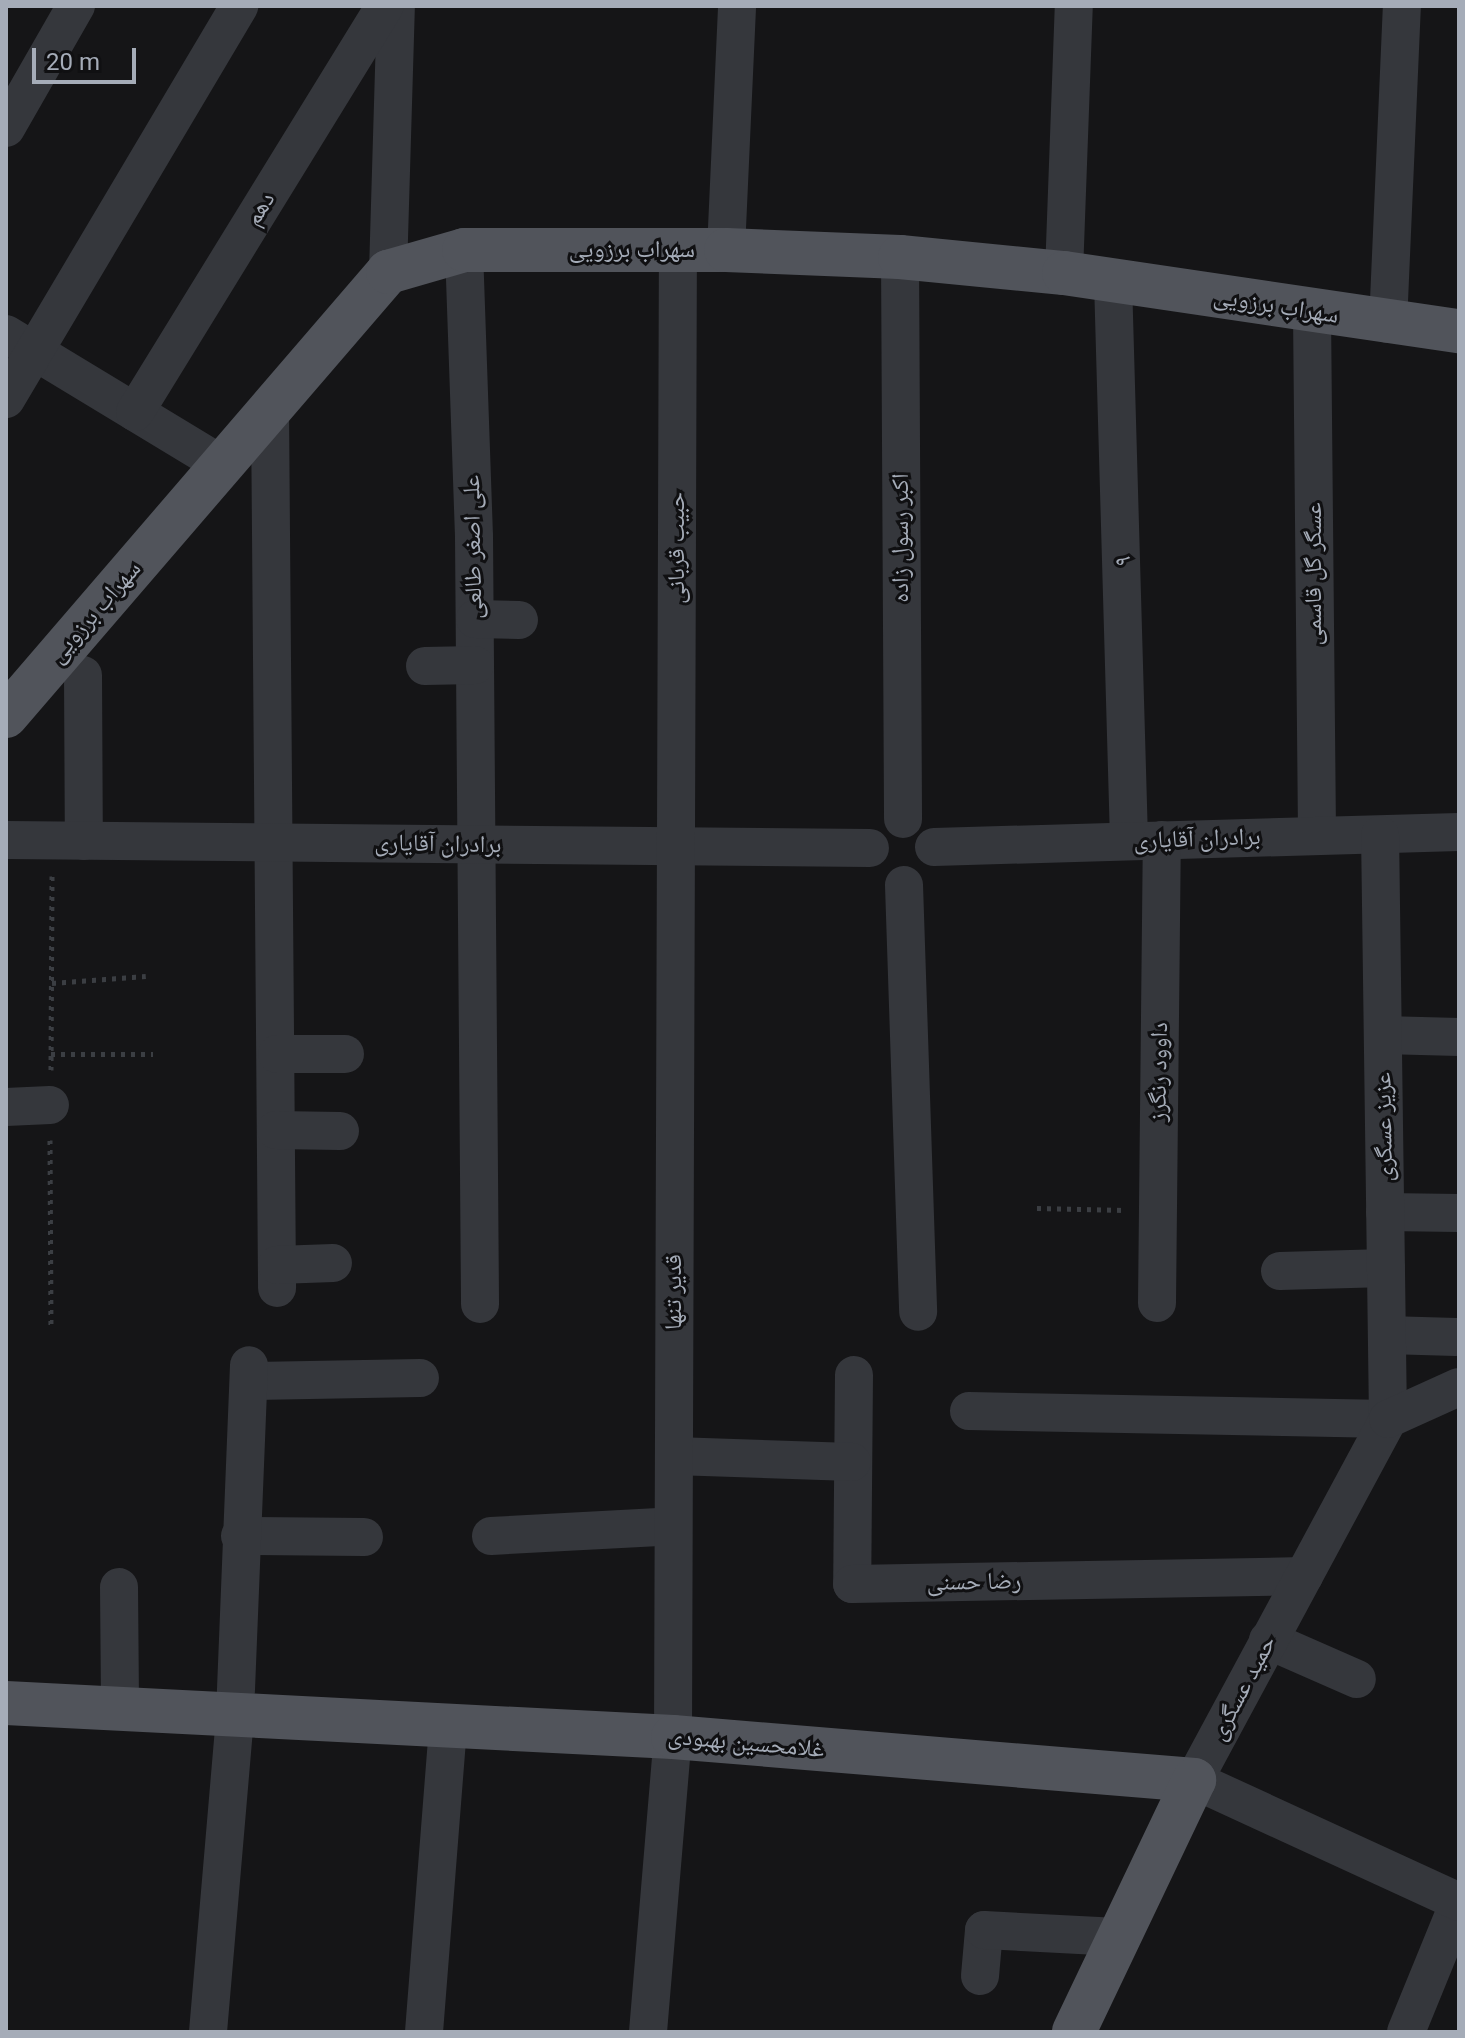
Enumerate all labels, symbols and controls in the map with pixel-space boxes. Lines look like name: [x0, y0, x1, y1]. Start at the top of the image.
scale bar: [36, 32, 140, 82]
text: 20 m: [46, 48, 100, 76]
street label: دهم: [239, 187, 281, 231]
street label: سهراب برزویی: [569, 236, 695, 264]
street label: سهراب برزویی: [1211, 282, 1341, 330]
street label: اکبر رسول زاده: [887, 473, 915, 603]
street label: علی اصغر طالعی: [457, 475, 489, 619]
street label: حبیب قربانی: [663, 492, 691, 604]
street label: عسگر گل قاسمی: [1300, 502, 1328, 646]
street label: سهراب برزویی: [43, 555, 147, 669]
street label: ۹: [1108, 555, 1138, 567]
street label: برادران آقایاری: [1133, 822, 1261, 856]
street label: برادران آقایاری: [374, 828, 502, 860]
street label: داوود رنگرز: [1144, 1022, 1174, 1122]
street label: عزیز عسگری: [1369, 1072, 1399, 1182]
street label: قدیر تنها: [660, 1254, 688, 1330]
street label: رضا حسنی: [926, 1567, 1022, 1597]
street label: حمید عسگری: [1203, 1631, 1283, 1745]
street label: غلامحسین بهبودی: [667, 1722, 825, 1764]

